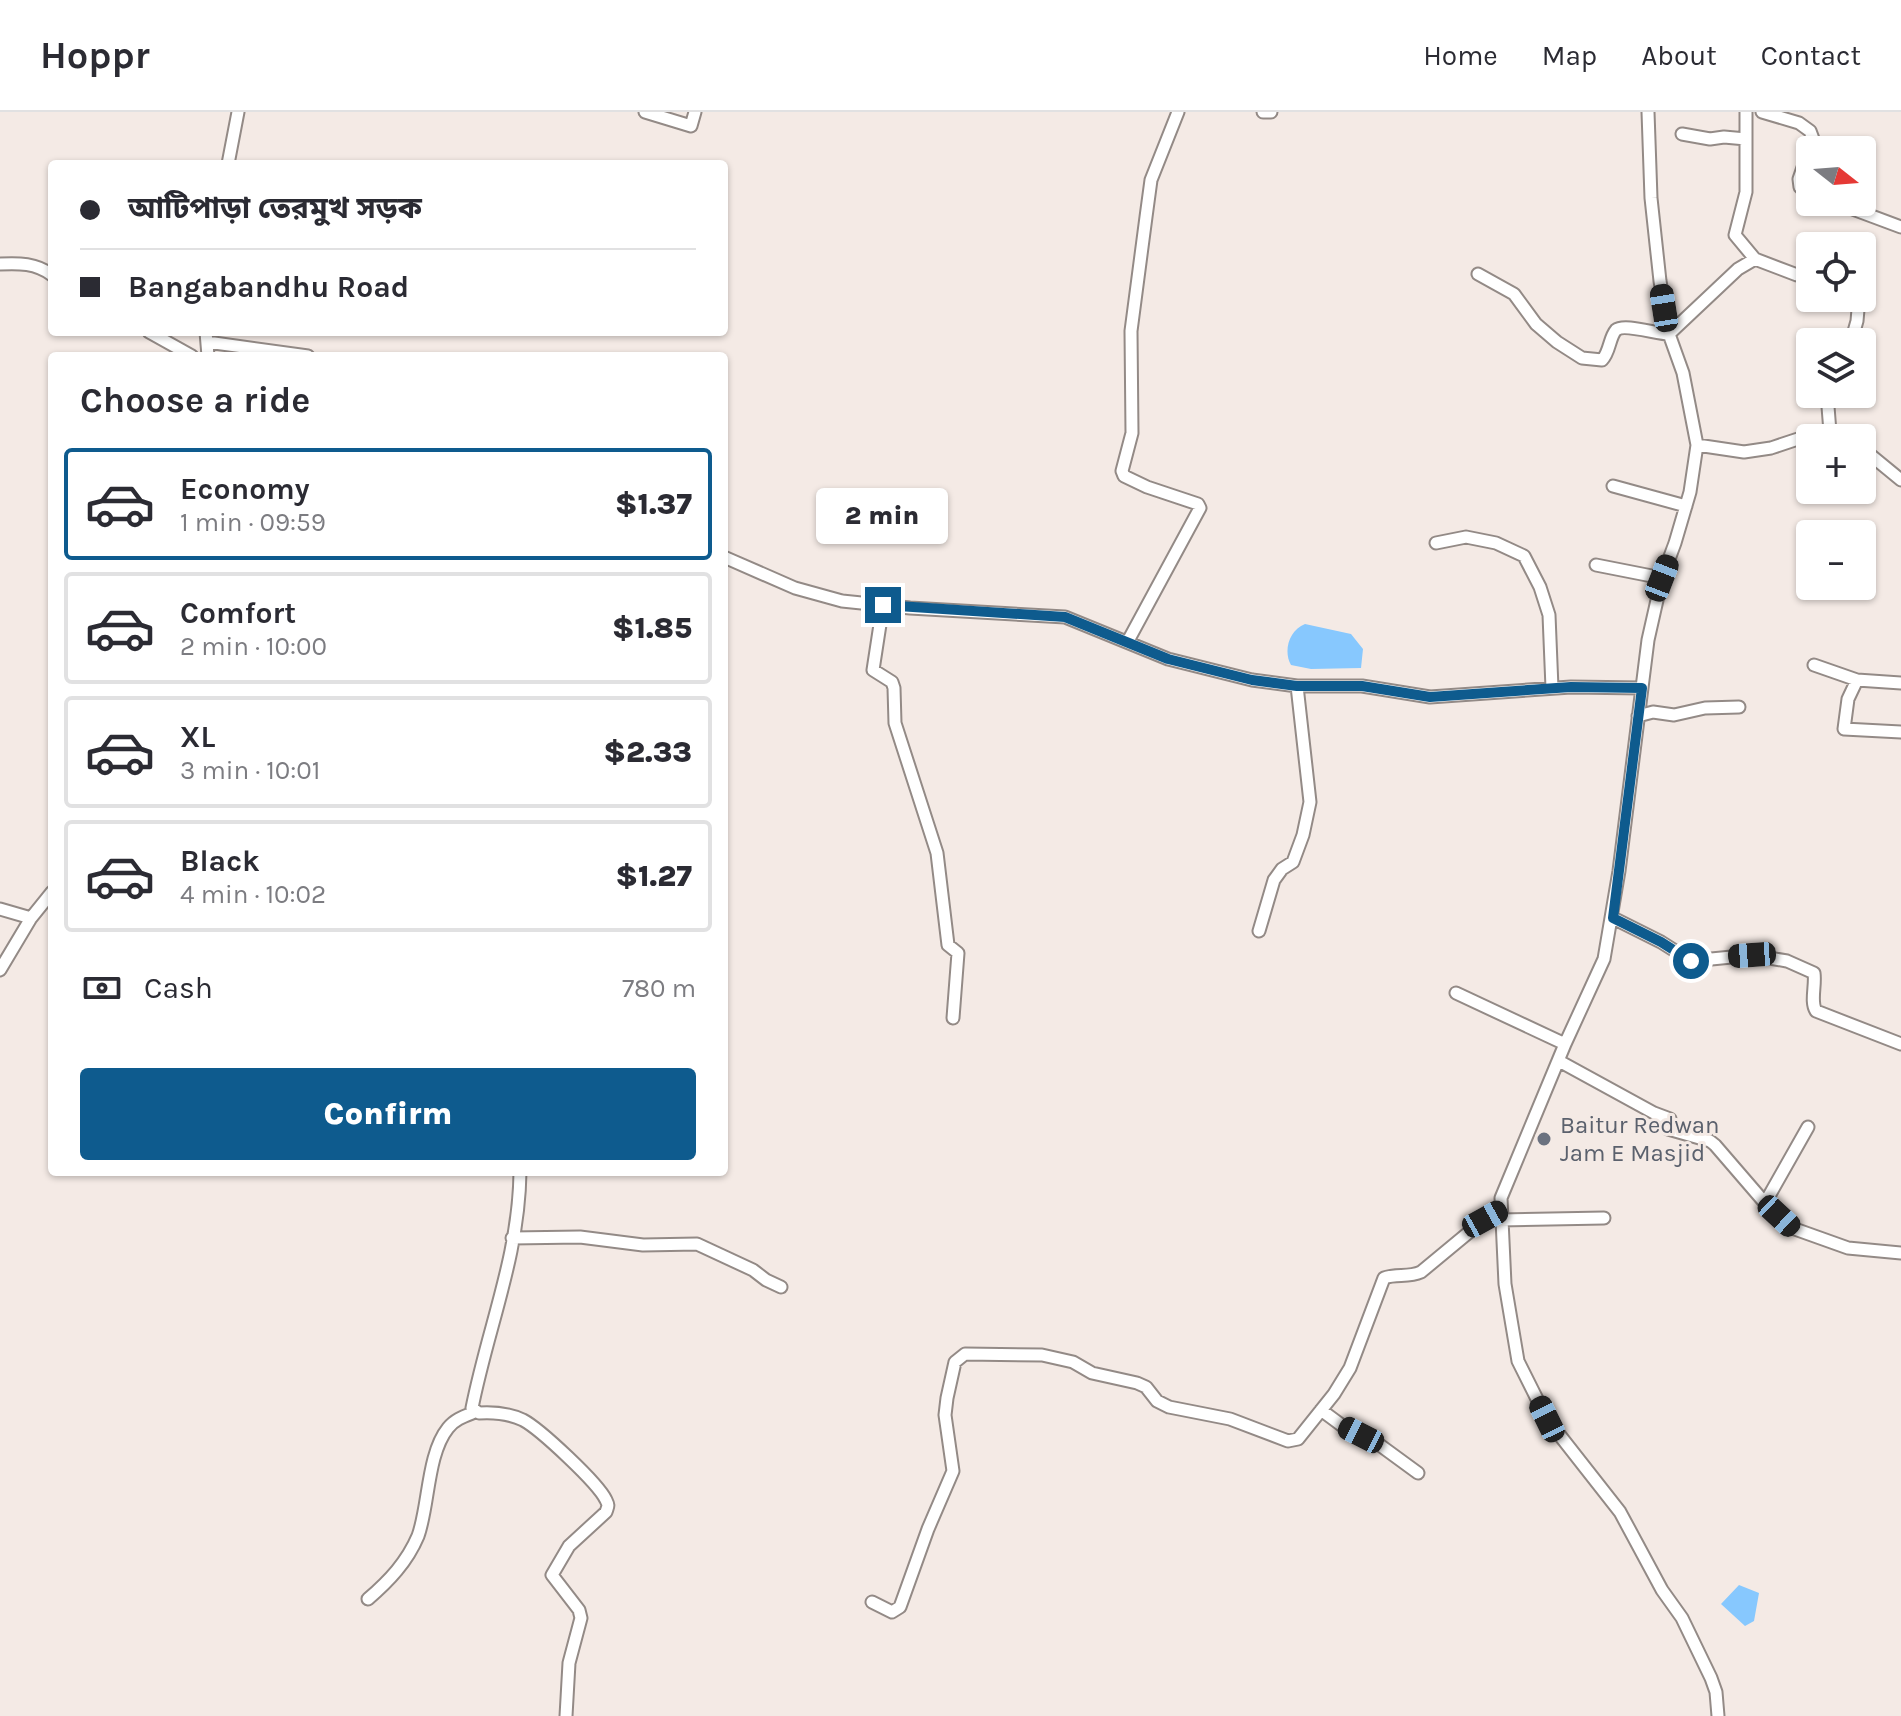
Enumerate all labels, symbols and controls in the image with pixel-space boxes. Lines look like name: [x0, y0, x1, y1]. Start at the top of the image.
text: Hoppr: [40, 33, 150, 78]
text: Home: [1423, 39, 1498, 72]
text: Map: [1542, 39, 1597, 72]
text: About: [1641, 39, 1717, 72]
text: Contact: [1761, 39, 1861, 72]
north arrow: [1796, 136, 1876, 216]
map controls: [1796, 136, 1876, 600]
text: আটিপাড়া তেরমুখ সড়ক: [128, 190, 422, 226]
button: locate: [1796, 232, 1876, 312]
text: Bangabandhu Road: [128, 269, 409, 305]
car: [1648, 282, 1680, 334]
button: layers: [1796, 328, 1876, 408]
text: Choose a ride: [80, 379, 310, 421]
button: +: [1796, 424, 1876, 504]
icon: car: [84, 468, 156, 540]
text: Economy: [180, 471, 310, 507]
text: $1.37: [615, 486, 692, 522]
callout: 2 min: [817, 489, 949, 545]
text: 2 min: [845, 500, 919, 531]
text: 1 min · 09:59: [180, 507, 326, 538]
button: −: [1796, 520, 1876, 600]
car: [1642, 551, 1682, 605]
route end: [865, 587, 901, 623]
icon: car: [84, 592, 156, 664]
text: Comfort: [180, 595, 296, 631]
text: $1.85: [612, 610, 692, 646]
text: 2 min · 10:00: [180, 631, 327, 662]
icon: car: [84, 716, 156, 788]
text: XL: [180, 719, 215, 755]
text: $2.33: [604, 734, 692, 770]
text: 3 min · 10:01: [180, 755, 320, 786]
icon: car: [84, 840, 156, 912]
text: Black: [180, 843, 260, 879]
text: $1.27: [616, 858, 692, 894]
text: 4 min · 10:02: [180, 879, 326, 910]
car: [1727, 941, 1777, 969]
route start: [1673, 943, 1709, 979]
icon: cash: [80, 966, 124, 1010]
text: Cash: [144, 970, 213, 1006]
text: 780 m: [622, 973, 696, 1004]
button: Confirm: [80, 1068, 696, 1160]
place label: Baitur Redwan Jam E Masjid: [1560, 1111, 1720, 1167]
marker: Baitur Redwan Jam E Masjid: [1535, 1130, 1553, 1148]
car: [1753, 1191, 1805, 1241]
car: [1458, 1197, 1512, 1241]
car: [1526, 1392, 1568, 1446]
car: [1334, 1413, 1388, 1457]

